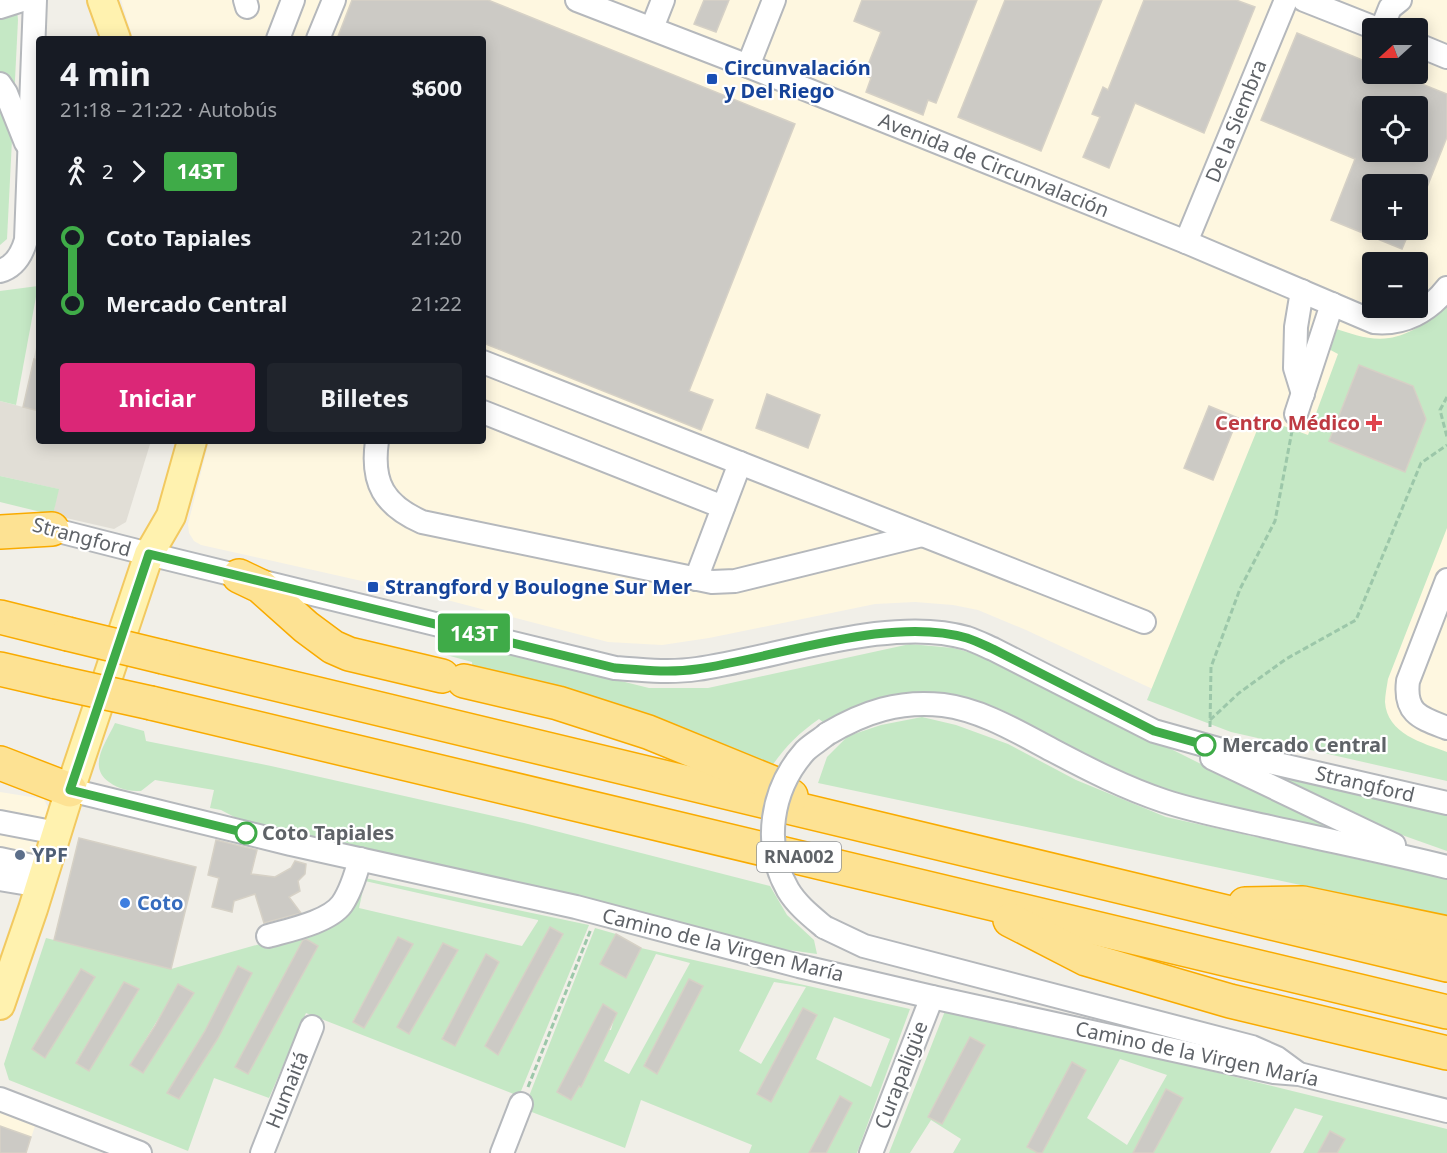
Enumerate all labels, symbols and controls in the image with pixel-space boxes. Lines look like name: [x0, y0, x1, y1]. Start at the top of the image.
north arrow: [1362, 18, 1428, 84]
map controls: [1362, 18, 1428, 318]
text: 4 min: [60, 51, 151, 96]
place label: Circunvalación y Del Riego: [724, 54, 871, 104]
street label: De la Siembra: [1199, 55, 1272, 186]
text: $600: [412, 72, 462, 102]
marker: Circunvalación y Del Riego: [705, 72, 719, 86]
text: 21:18 – 21:22 · Autobús: [60, 96, 277, 123]
button: locate: [1362, 96, 1428, 162]
street label: Avenida de Circunvalación: [875, 106, 1113, 223]
icon: walk: [60, 155, 93, 188]
icon: forward: [122, 155, 155, 188]
text: 143T: [176, 157, 225, 185]
text: 2: [102, 158, 113, 185]
button: +: [1362, 174, 1428, 240]
text: Coto Tapiales: [106, 222, 251, 252]
text: 21:20: [411, 224, 462, 251]
button: −: [1362, 252, 1428, 318]
text: Mercado Central: [106, 288, 287, 318]
text: 21:22: [411, 290, 462, 317]
button: Iniciar: [60, 363, 255, 432]
button: Billetes: [267, 363, 462, 432]
place label: Centro Médico: [1215, 409, 1360, 436]
marker: Centro Médico: [1365, 414, 1383, 432]
street label: Strangford: [30, 510, 134, 563]
place label: Strangford y Boulogne Sur Mer: [385, 573, 692, 600]
marker: Strangford y Boulogne Sur Mer: [366, 580, 380, 594]
line badge: 143T: [432, 614, 516, 652]
text: 143T: [450, 619, 498, 647]
place label: Mercado Central: [1222, 731, 1387, 758]
marker: Mercado Central: [1194, 734, 1216, 756]
street label: Strangford: [1313, 759, 1417, 808]
place label: Coto Tapiales: [262, 819, 394, 846]
marker: Coto Tapiales: [235, 822, 257, 844]
place label: YPF: [32, 841, 68, 868]
road number: RNA002: [757, 842, 841, 872]
marker: YPF: [13, 848, 27, 862]
place label: Coto: [137, 889, 184, 916]
marker: Coto: [118, 896, 132, 910]
street label: Camino de la Virgen María: [599, 901, 847, 988]
street label: Camino de la Virgen María: [1073, 1015, 1321, 1093]
street label: Curapaligüe: [868, 1017, 934, 1133]
street label: Humaitá: [259, 1047, 314, 1132]

